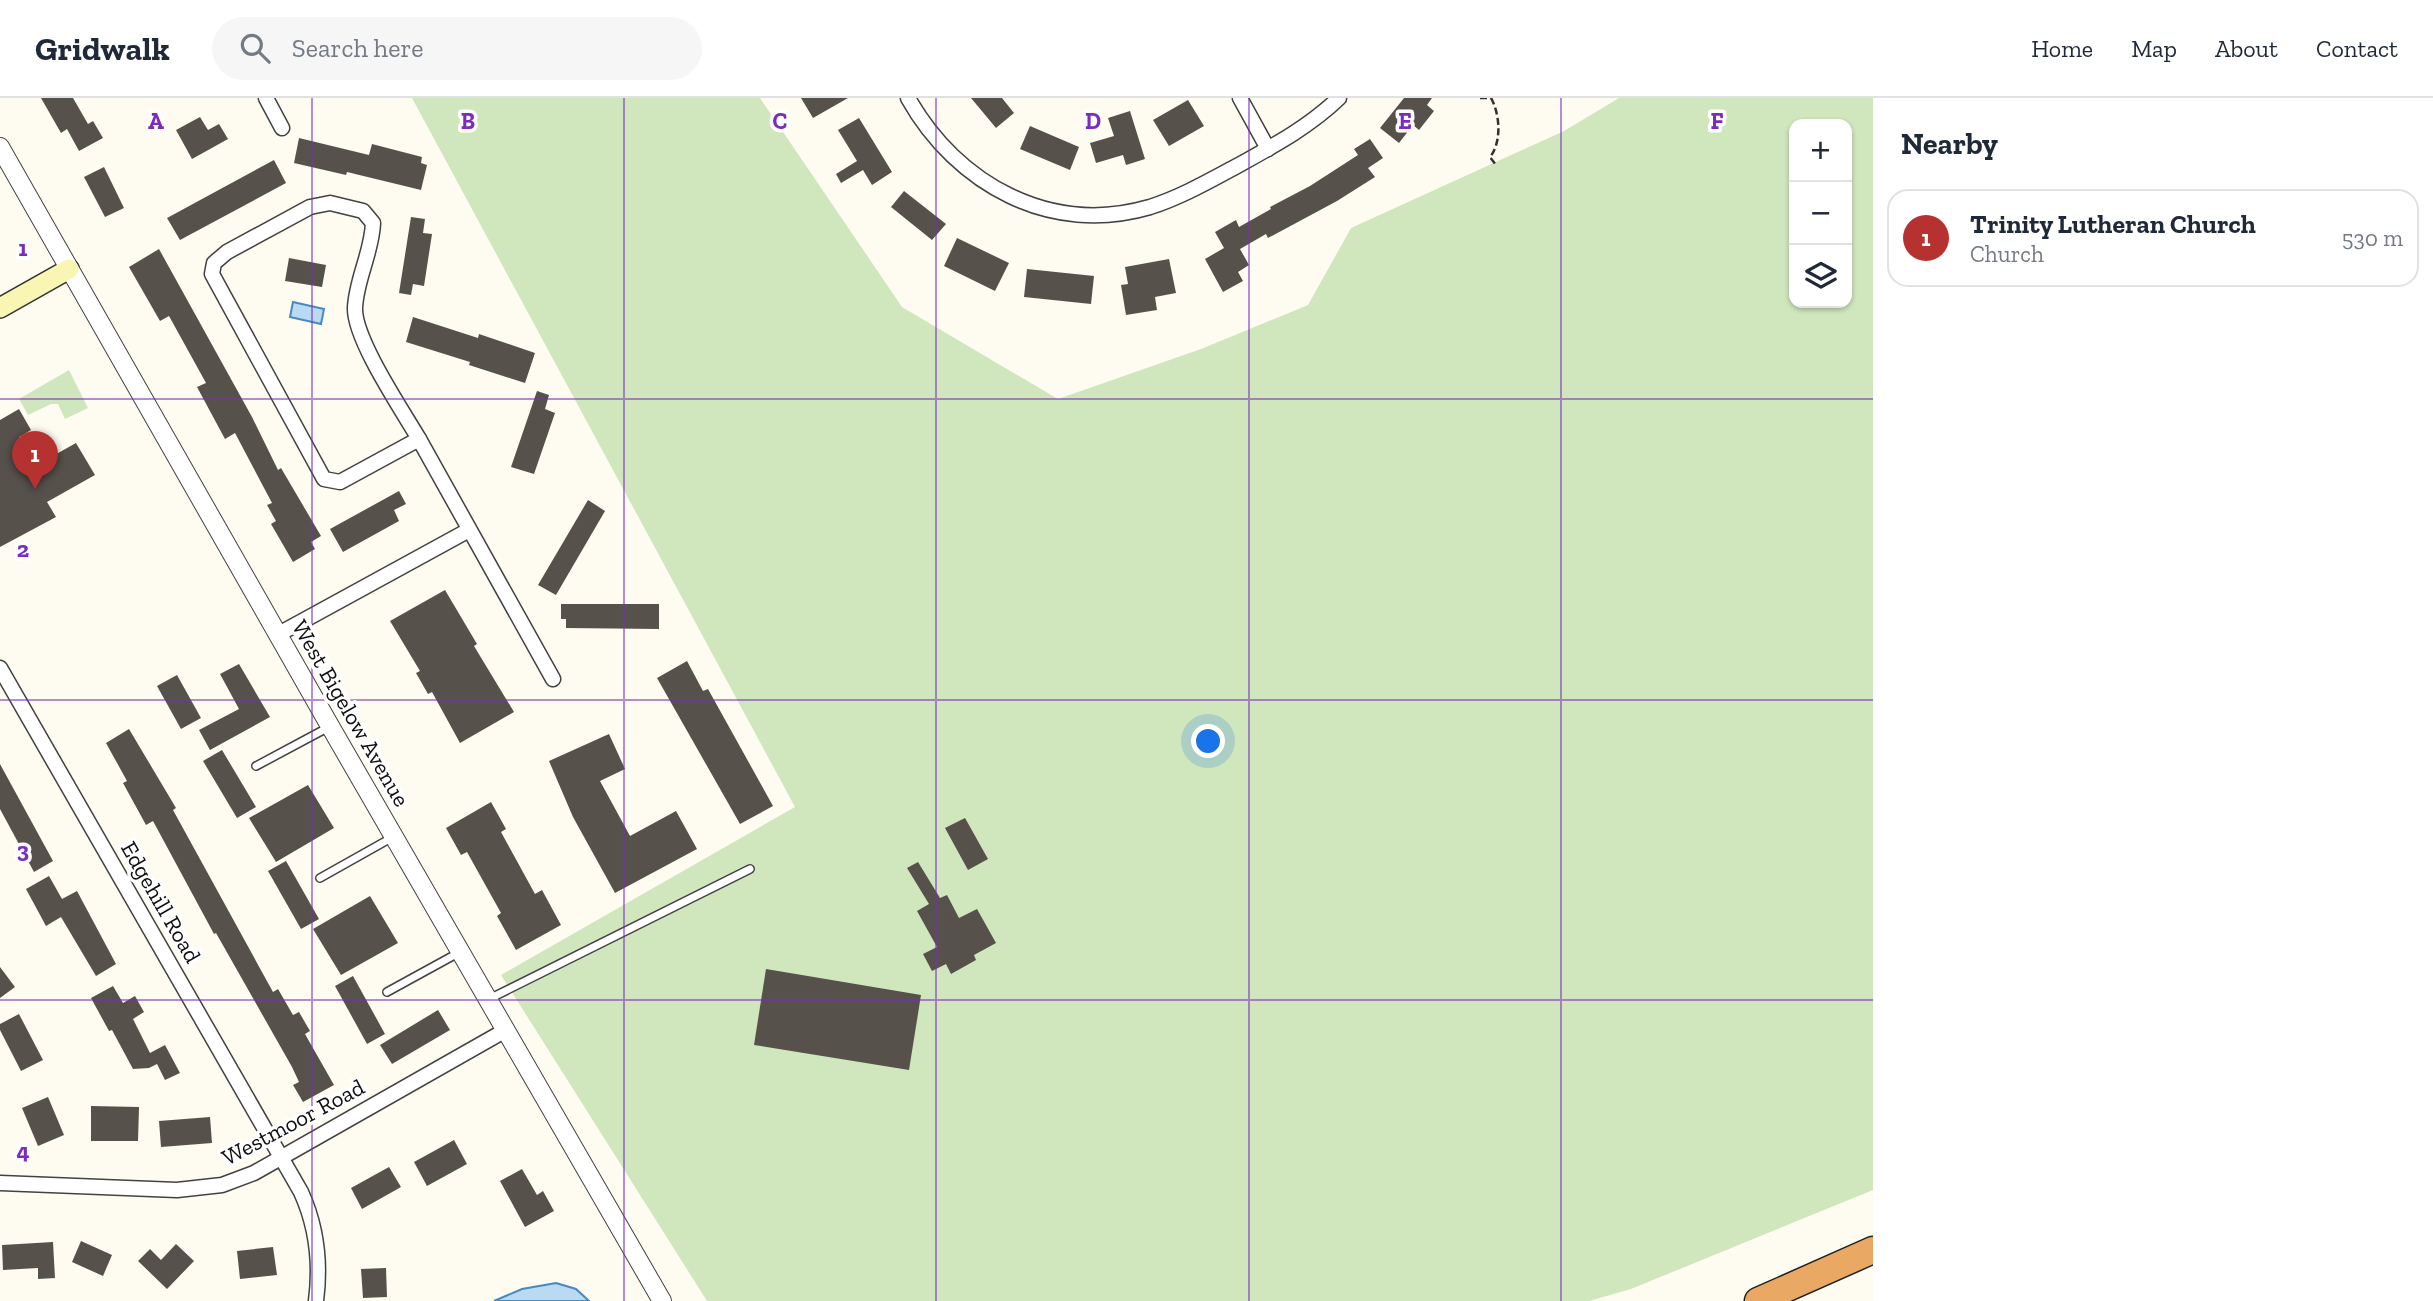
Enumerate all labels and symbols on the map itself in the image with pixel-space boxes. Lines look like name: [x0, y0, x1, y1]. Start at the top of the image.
text: A: [148, 107, 164, 135]
text: B: [461, 107, 475, 135]
text: C: [773, 107, 787, 135]
text: D: [1085, 107, 1101, 135]
text: E: [1398, 107, 1412, 135]
text: F: [1710, 107, 1724, 135]
text: 1: [18, 234, 28, 262]
pin: 1: [12, 431, 58, 489]
text: 2: [17, 535, 29, 563]
street label: West Bigelow Avenue: [286, 615, 416, 811]
your location: [1191, 724, 1225, 758]
text: 3: [17, 836, 29, 864]
street label: Edgehill Road: [115, 836, 207, 968]
street label: Westmoor Road: [217, 1073, 369, 1171]
text: 4: [16, 1137, 30, 1165]

